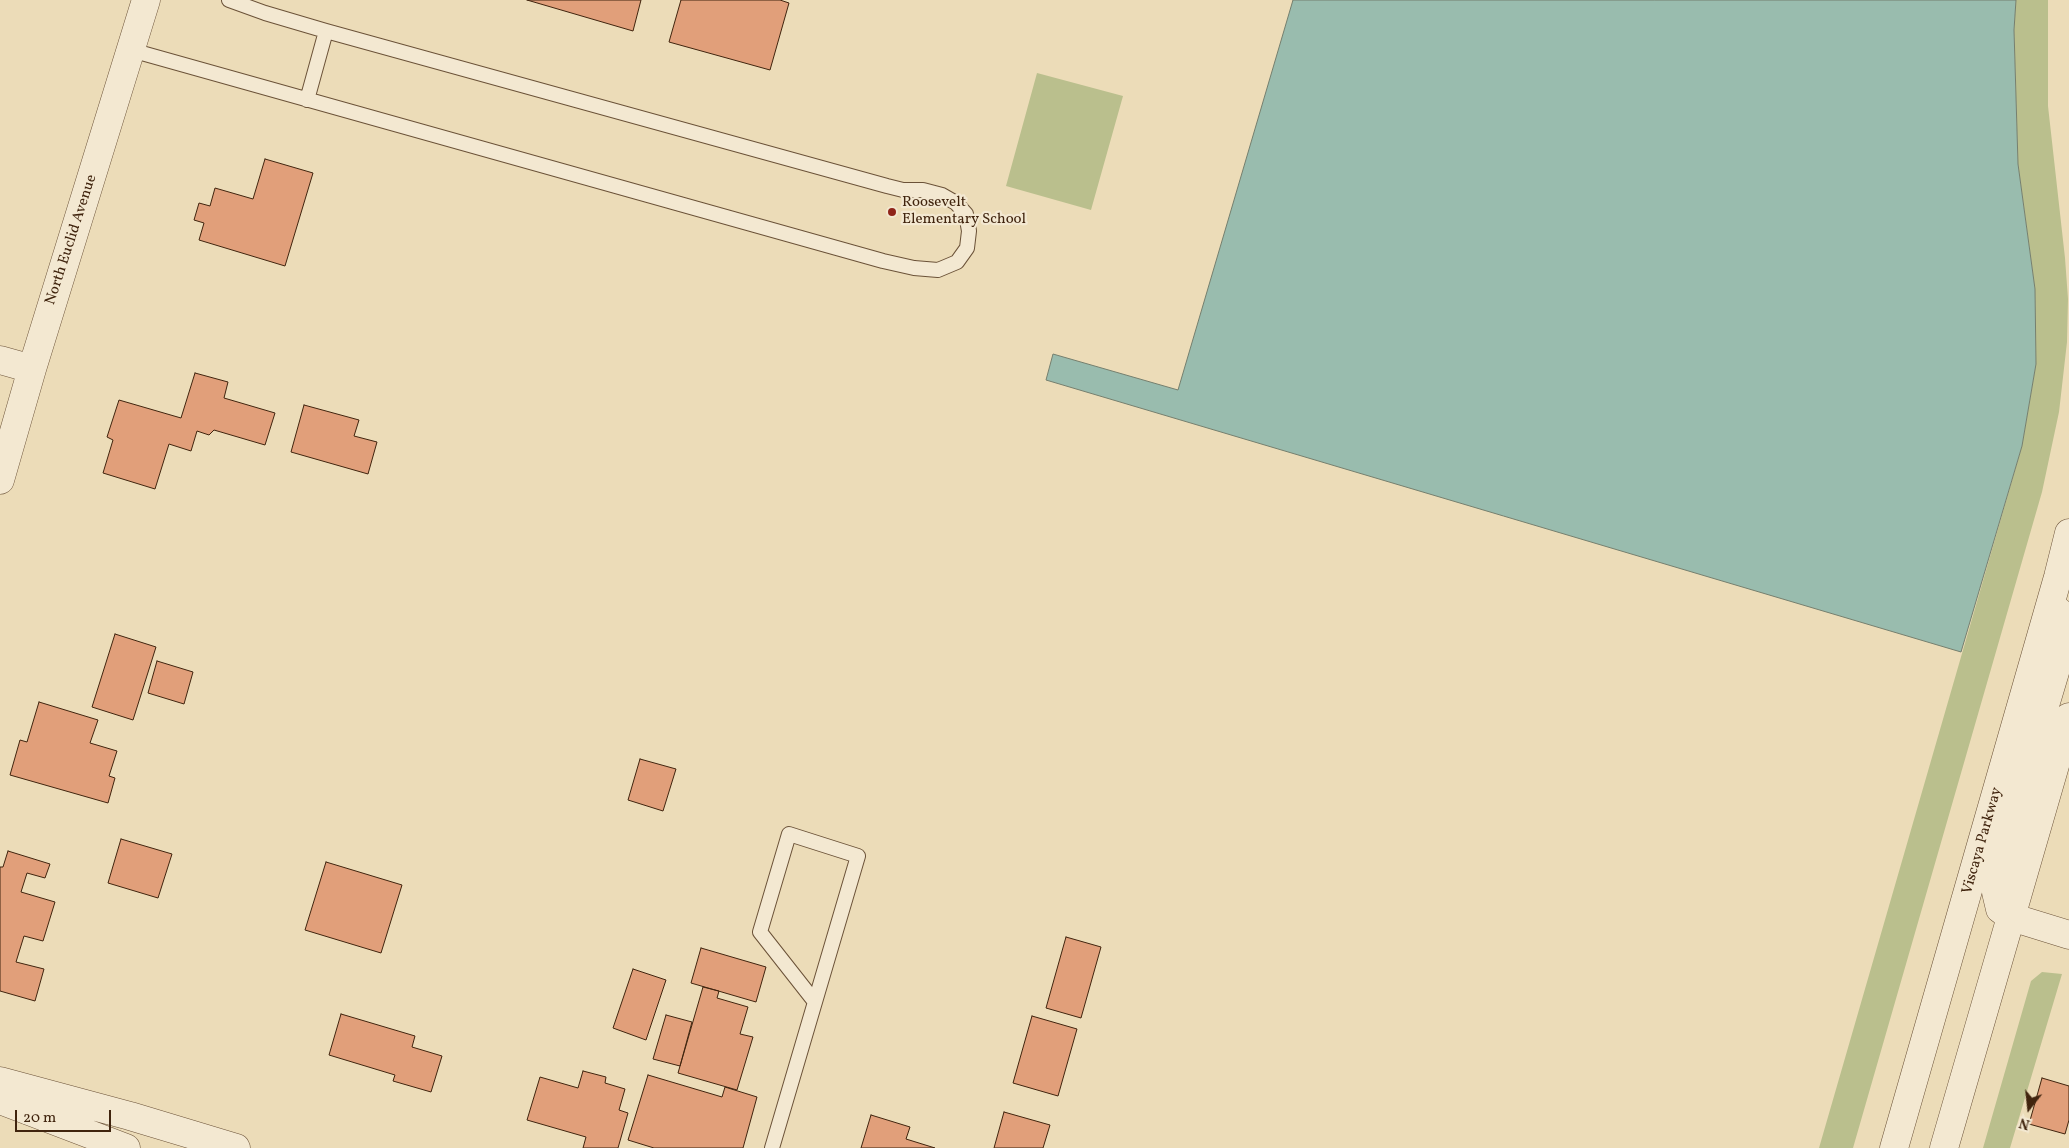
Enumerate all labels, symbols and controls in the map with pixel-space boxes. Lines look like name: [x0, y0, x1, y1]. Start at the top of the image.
street label: North Euclid Avenue: [42, 173, 102, 307]
place label: Roosevelt Elementary School: [902, 194, 1026, 229]
marker: Roosevelt Elementary School: [886, 206, 898, 218]
street label: Viscaya Parkway: [1959, 786, 2007, 896]
north arrow: [2004, 1083, 2054, 1133]
scale bar: [18, 1100, 114, 1132]
text: 20 m: [23, 1108, 56, 1129]
text: N: [2017, 1112, 2032, 1133]

